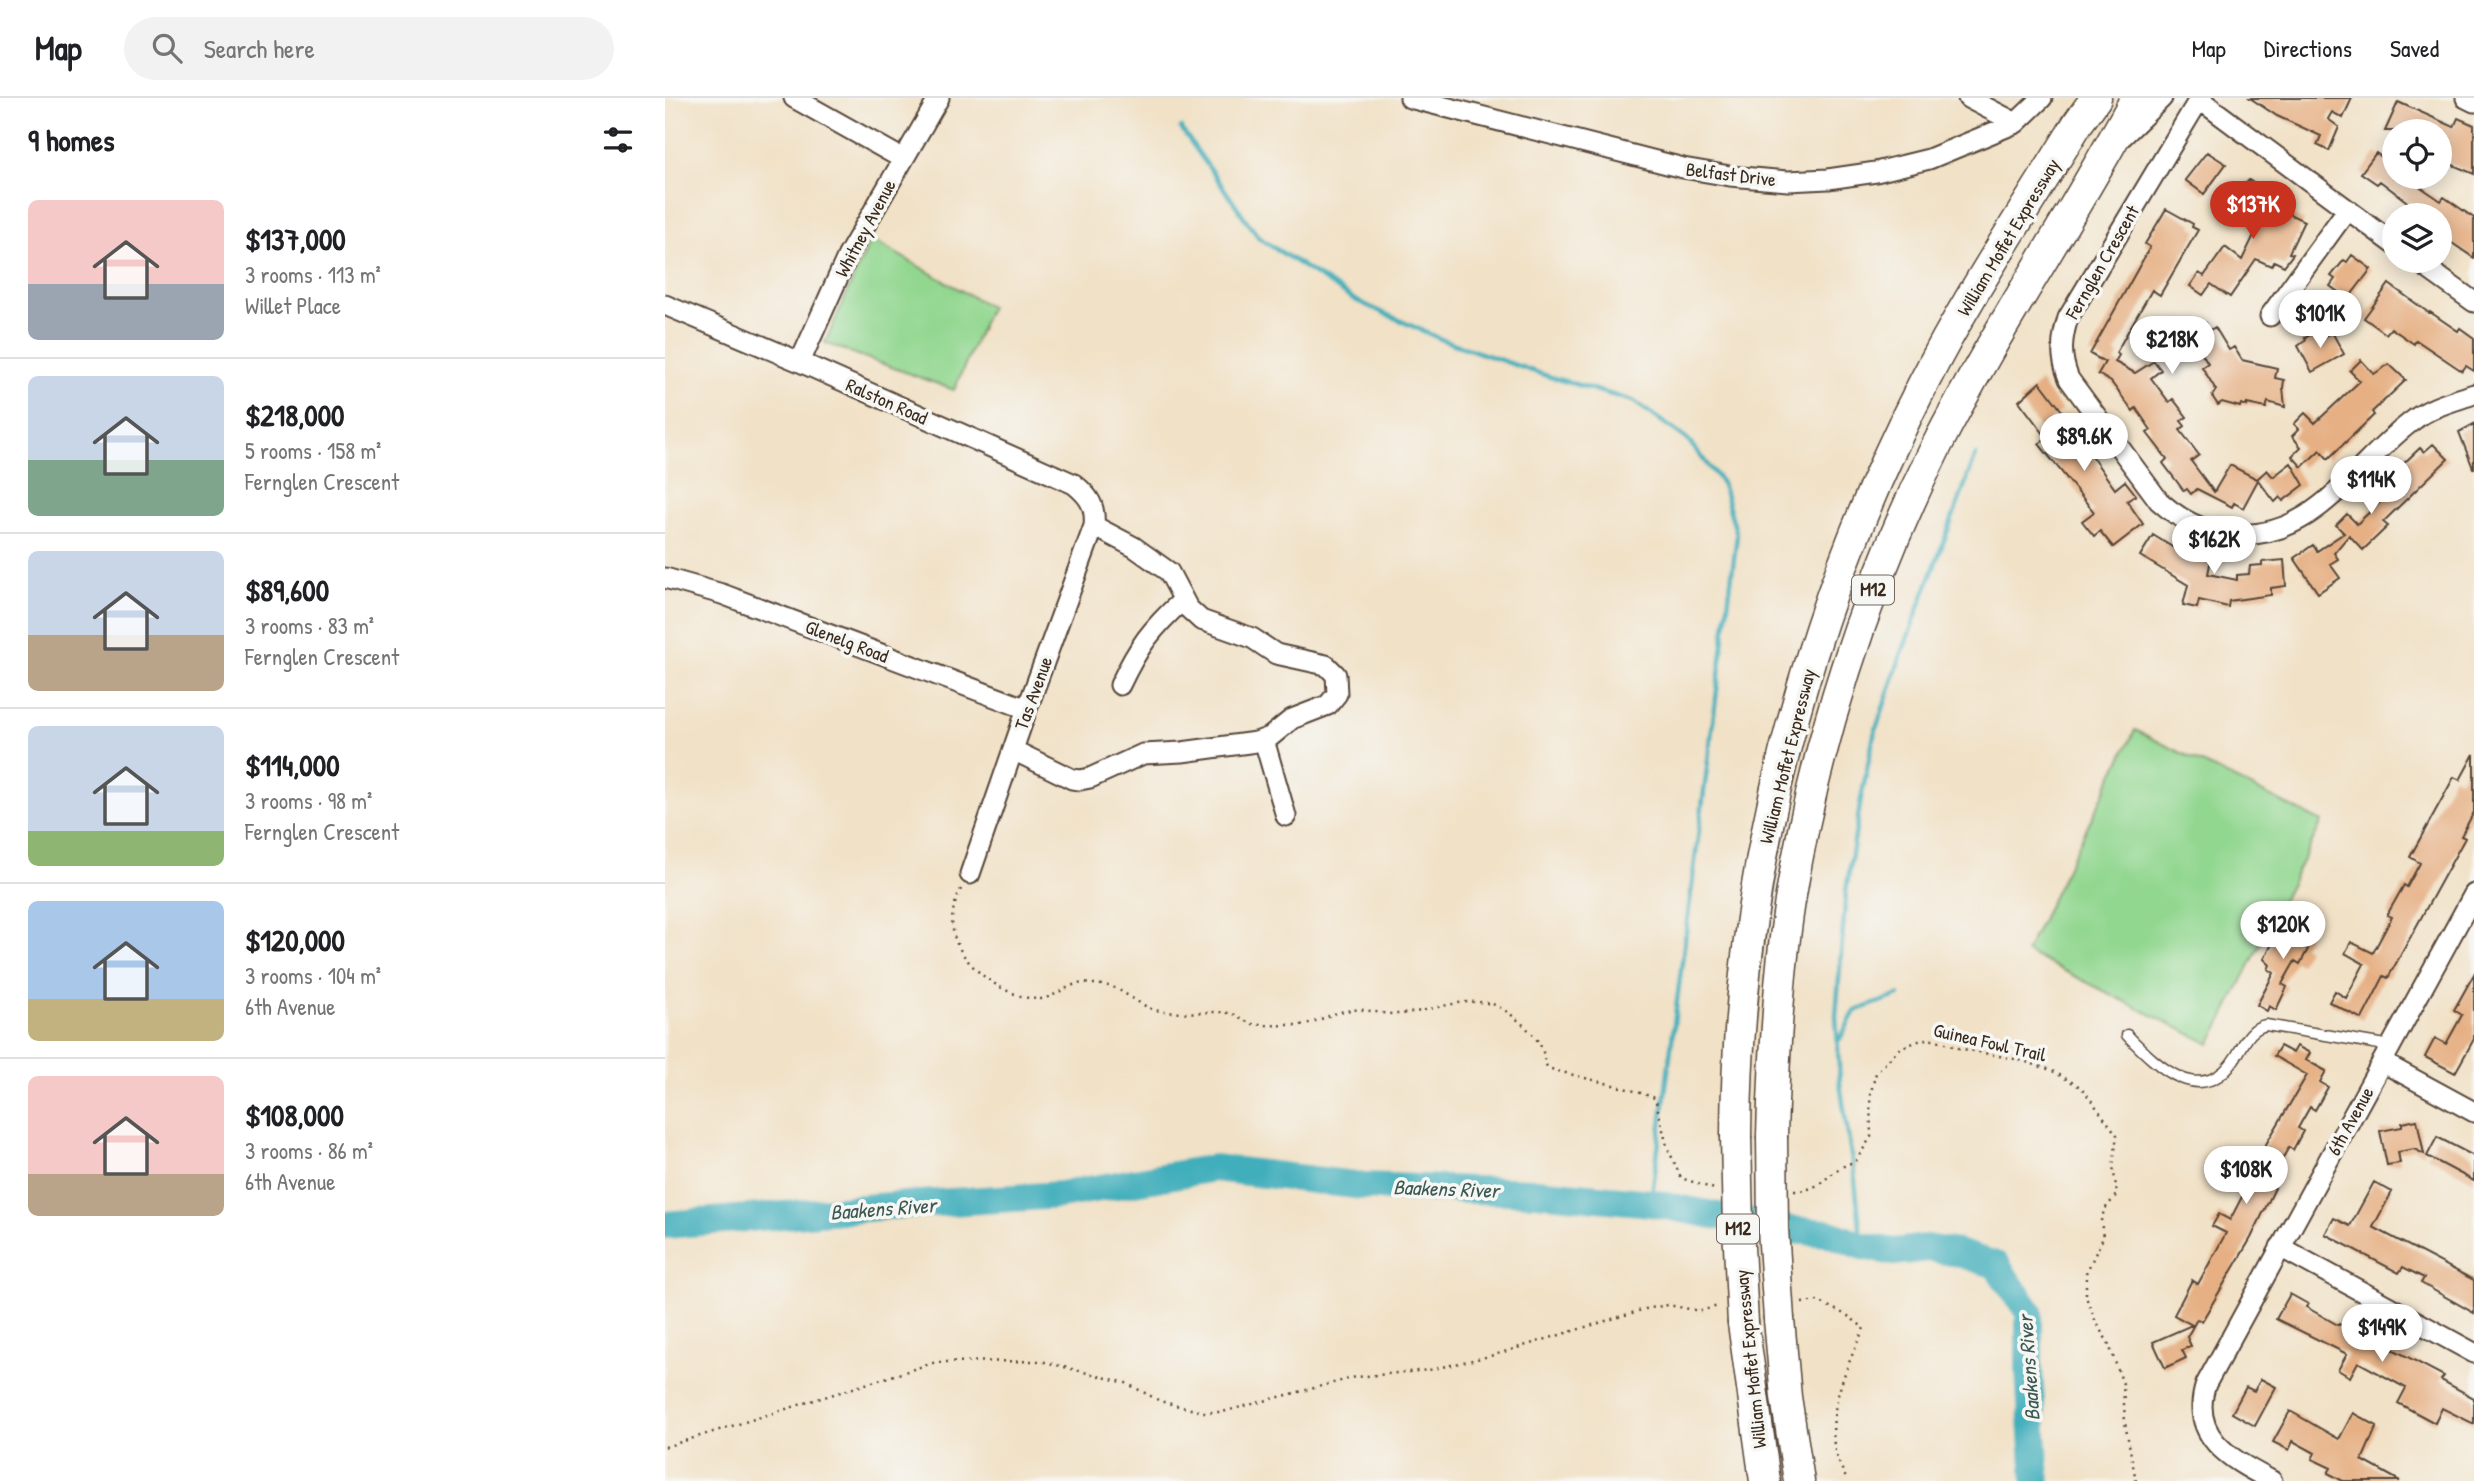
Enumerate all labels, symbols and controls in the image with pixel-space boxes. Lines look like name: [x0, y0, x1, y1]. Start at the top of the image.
search box: [124, 17, 614, 80]
text: Map: [35, 26, 82, 70]
icon: search: [148, 29, 186, 67]
text: Search here: [204, 31, 315, 66]
text: Map: [2192, 32, 2226, 64]
text: Directions: [2264, 32, 2352, 64]
text: Saved: [2390, 32, 2439, 64]
map controls: [2382, 119, 2452, 273]
button: locate: [2382, 119, 2452, 189]
text: 9 homes: [28, 120, 115, 160]
icon: filters: [599, 121, 637, 159]
street label: William Moffet Expressway: [1951, 153, 2065, 321]
street label: Belfast Drive: [1685, 156, 1778, 192]
street label: Whitney Avenue: [828, 174, 902, 281]
pin: $137K: [2204, 181, 2302, 241]
text: $137K: [2226, 188, 2280, 219]
street label: Fernglen Crescent: [2058, 200, 2145, 324]
button: layers: [2382, 203, 2452, 273]
text: $137,000: [245, 219, 346, 259]
icon: home: [84, 228, 168, 312]
text: 3 rooms · 113 m²: [245, 259, 381, 290]
text: Willet Place: [245, 290, 341, 321]
pin: $101K: [2271, 290, 2369, 350]
text: $101K: [2295, 297, 2345, 328]
pin: $218K: [2123, 316, 2221, 376]
text: $218K: [2146, 323, 2198, 354]
street label: Ralston Road: [842, 371, 932, 431]
text: $218,000: [245, 395, 345, 435]
icon: home: [84, 404, 168, 488]
pin: $89.6K: [2027, 414, 2141, 473]
text: $89.6K: [2056, 420, 2112, 451]
text: 5 rooms · 158 m²: [245, 435, 381, 466]
pin: $114K: [2322, 456, 2420, 516]
text: $114K: [2346, 463, 2396, 494]
text: Fernglen Crescent: [245, 466, 399, 497]
pin: $162K: [2165, 517, 2263, 576]
text: $162K: [2188, 523, 2240, 554]
text: $89,600: [245, 570, 329, 610]
road number: M12: [1852, 576, 1894, 604]
icon: home: [84, 579, 168, 663]
text: 3 rooms · 83 m²: [245, 610, 374, 641]
street label: Glenelg Road: [802, 613, 893, 669]
text: Fernglen Crescent: [245, 641, 399, 672]
street label: Tas Avenue: [1008, 652, 1058, 733]
street label: William Moffet Expressway: [1753, 666, 1821, 846]
text: $114,000: [245, 745, 340, 785]
icon: home: [84, 754, 168, 838]
text: 3 rooms · 98 m²: [245, 785, 372, 816]
text: Fernglen Crescent: [245, 816, 399, 847]
pin: $120K: [2234, 902, 2332, 961]
text: $120K: [2256, 908, 2310, 939]
text: $120,000: [245, 920, 345, 960]
icon: home: [84, 929, 168, 1013]
text: 3 rooms · 104 m²: [245, 960, 381, 991]
text: 6th Avenue: [245, 991, 335, 1022]
street label: Guinea Fowl Trail: [1931, 1016, 2050, 1068]
street label: 6th Avenue: [2321, 1082, 2380, 1160]
text: $108,000: [245, 1095, 344, 1135]
icon: home: [84, 1104, 168, 1188]
text: 3 rooms · 86 m²: [245, 1135, 373, 1166]
pin: $108K: [2197, 1146, 2295, 1206]
text: $108K: [2220, 1153, 2272, 1184]
text: 6th Avenue: [245, 1166, 335, 1197]
water label: Baakens River: [1393, 1172, 1502, 1205]
water label: Baakens River: [829, 1190, 940, 1227]
road number: M12: [1717, 1214, 1759, 1244]
street label: William Moffet Expressway: [1728, 1268, 1772, 1450]
pin: $149K: [2333, 1304, 2431, 1364]
water label: Baakens River: [2010, 1311, 2047, 1422]
text: $149K: [2357, 1311, 2407, 1342]

